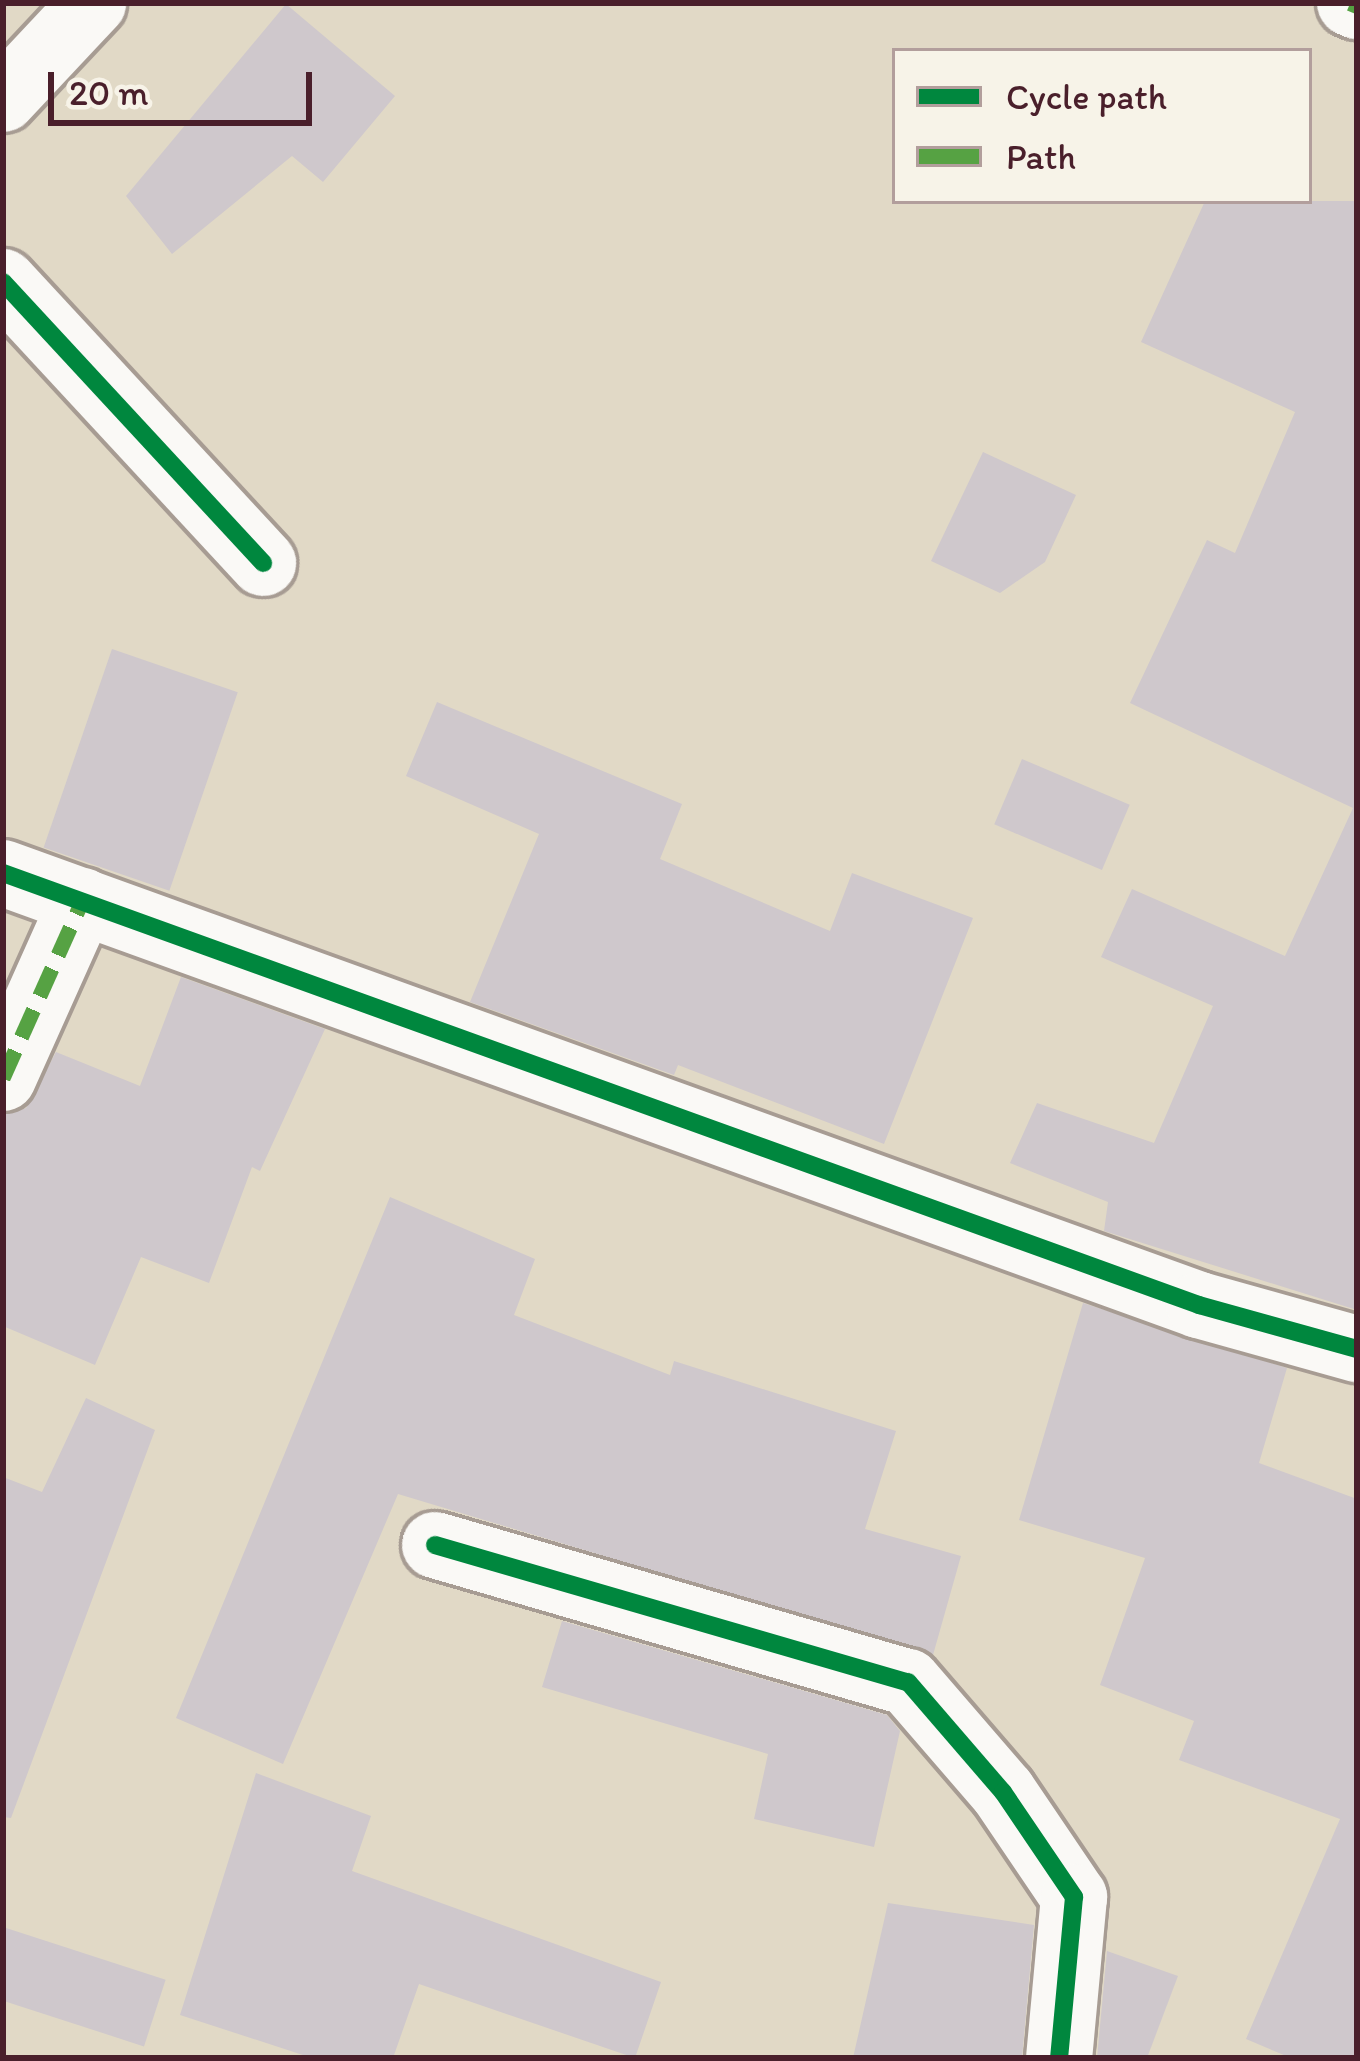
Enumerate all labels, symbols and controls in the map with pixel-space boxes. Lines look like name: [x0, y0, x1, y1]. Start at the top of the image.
scale bar: [54, 48, 318, 122]
legend: [892, 48, 1312, 204]
text: 20 m: [69, 71, 149, 114]
text: Cycle path: [1006, 75, 1167, 118]
text: Path: [1006, 135, 1076, 178]

